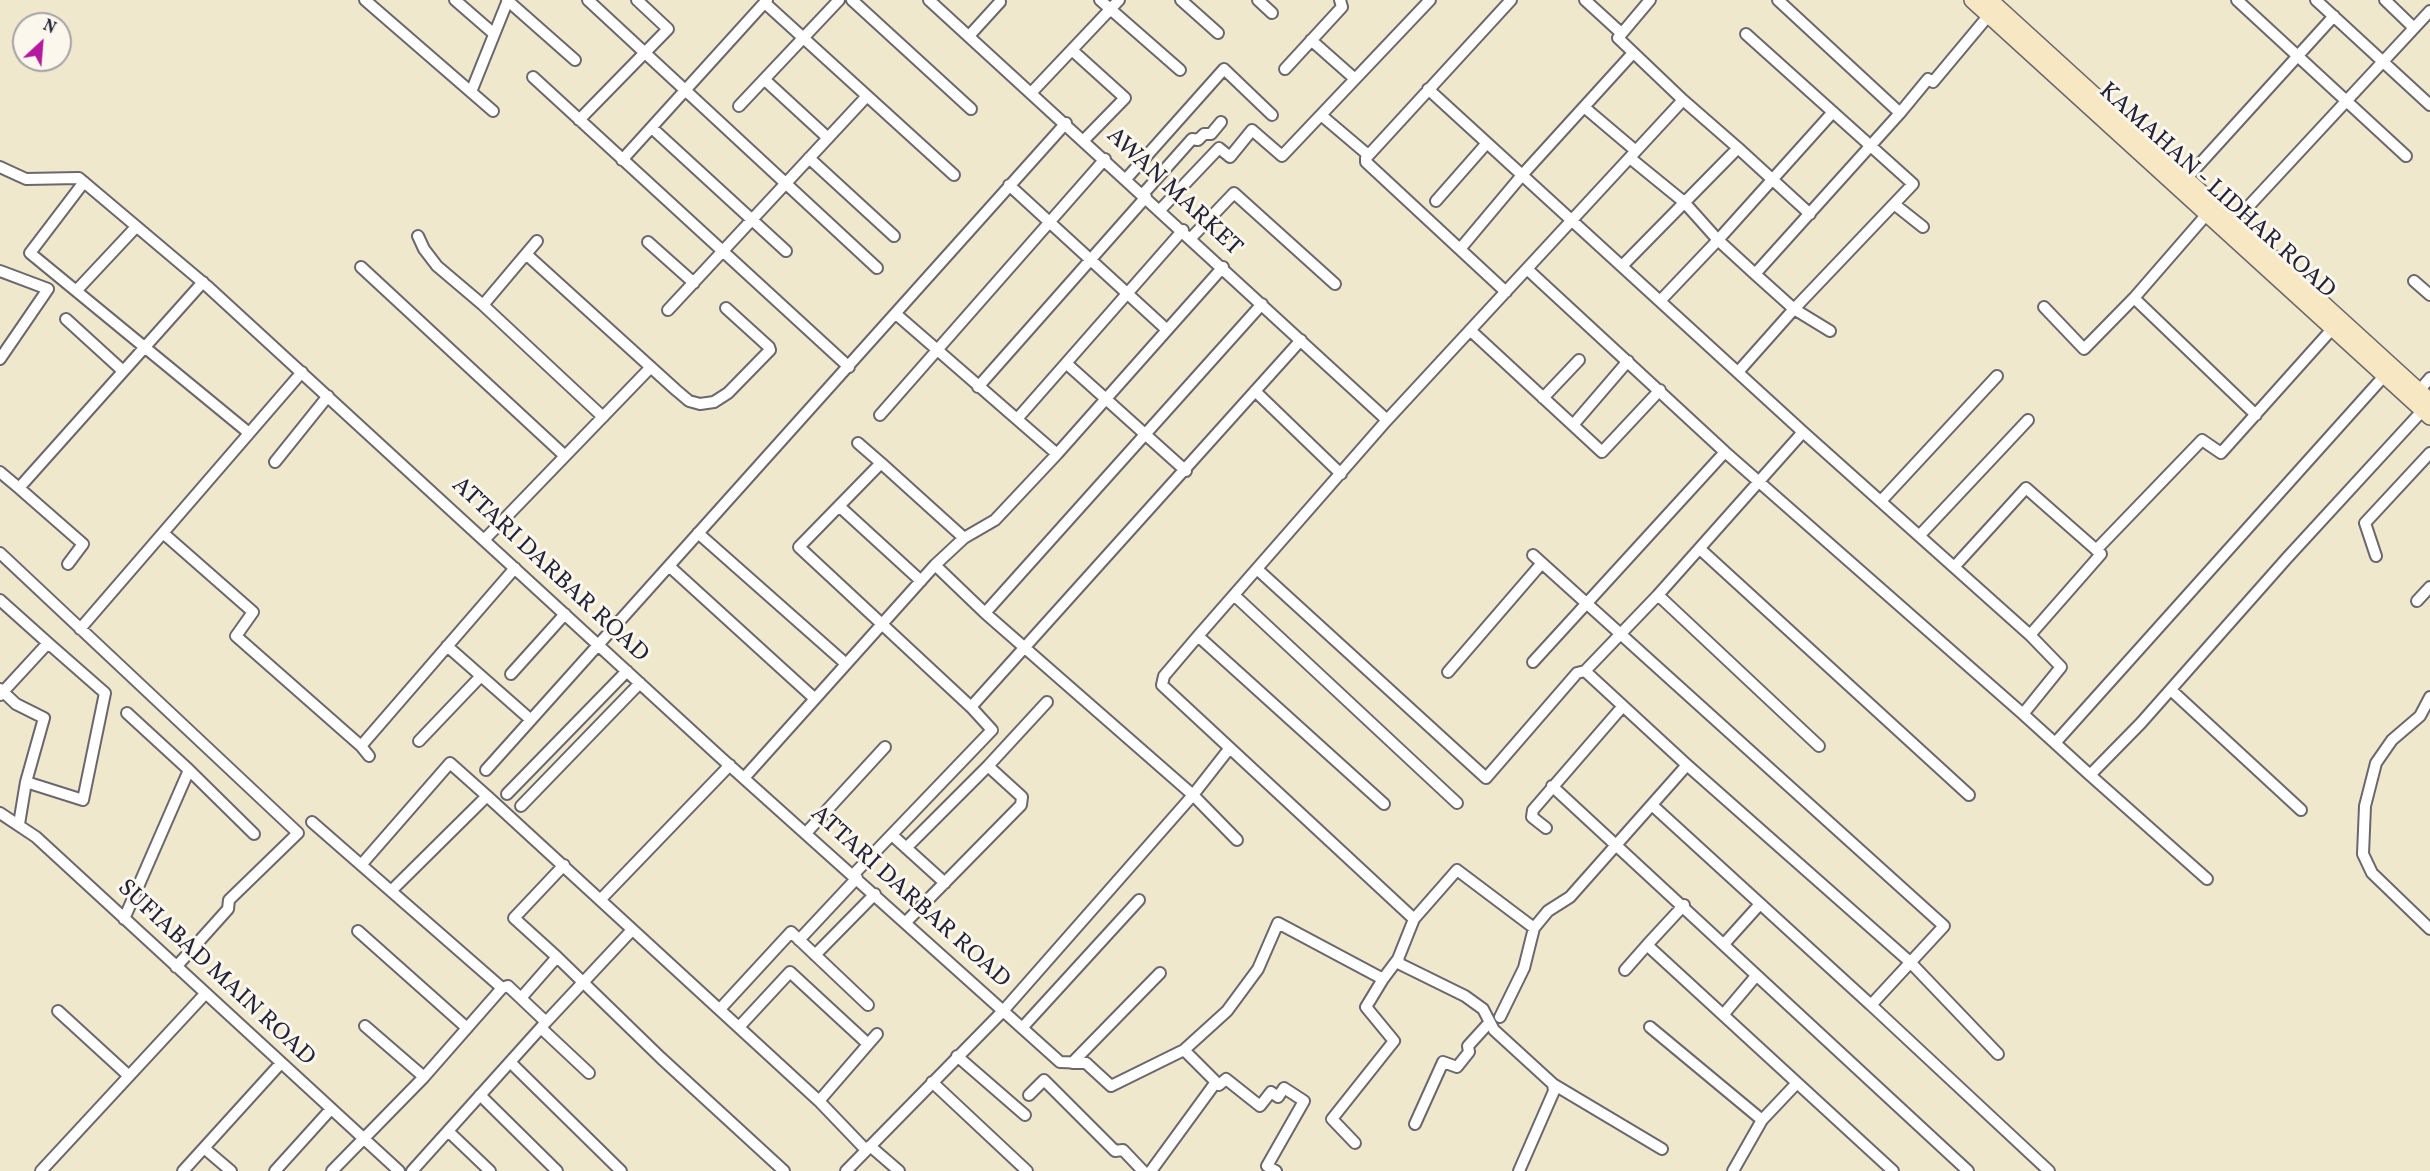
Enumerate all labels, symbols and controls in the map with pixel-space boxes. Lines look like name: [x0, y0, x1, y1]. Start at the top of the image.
north arrow: [12, 12, 72, 72]
text: N: [39, 15, 59, 40]
street label: KAMAHAN - LIDHAR ROAD: [2092, 78, 2340, 306]
street label: AWAN MARKET: [1099, 123, 1247, 263]
street label: ATTARI DARBAR ROAD: [445, 472, 653, 670]
street label: ATTARI DARBAR ROAD: [803, 801, 1015, 995]
street label: SUFIABAD MAIN ROAD: [110, 875, 320, 1073]

